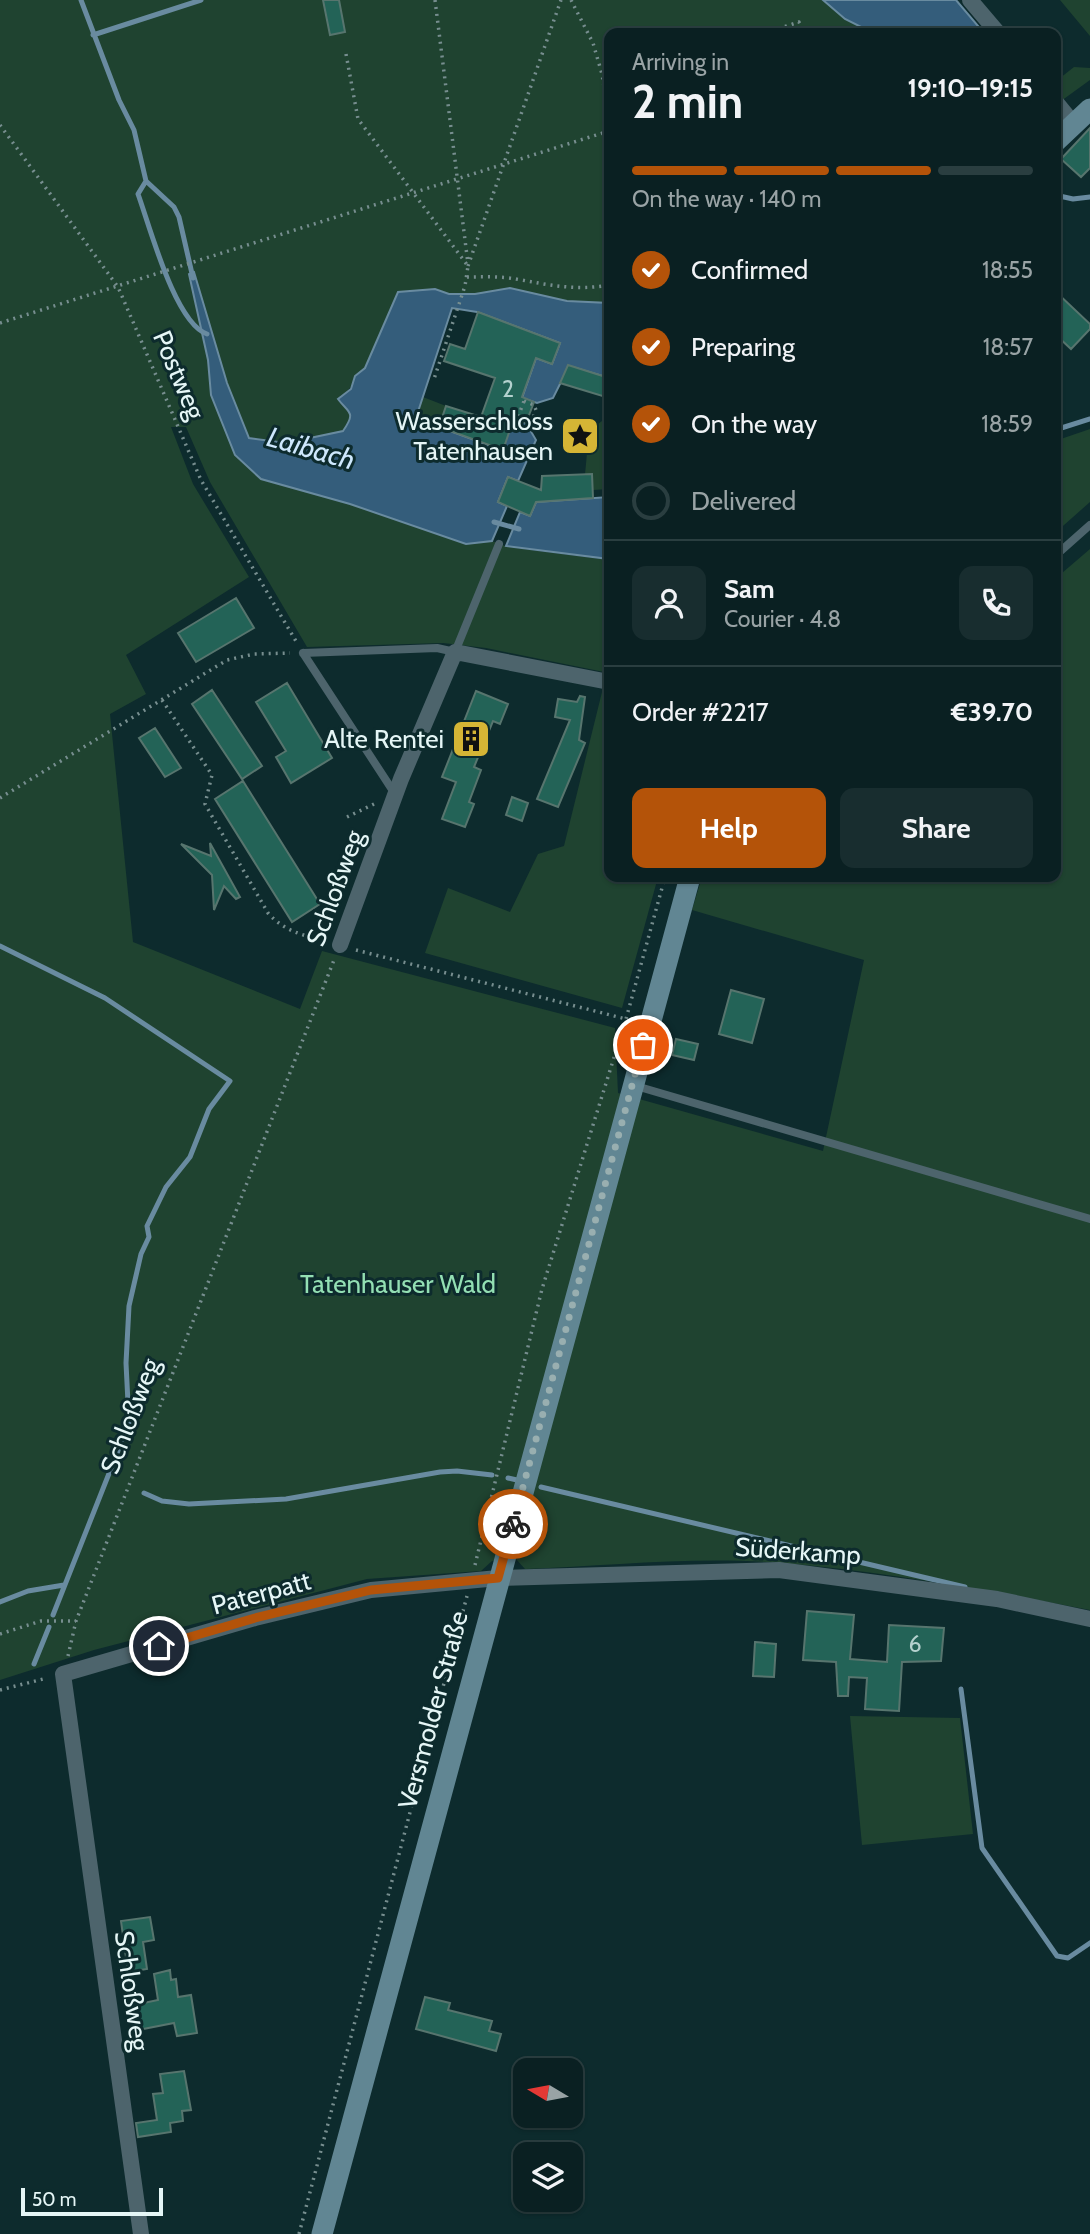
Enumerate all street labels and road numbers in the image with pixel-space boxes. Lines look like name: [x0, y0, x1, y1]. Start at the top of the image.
street label: Postweg: [146, 326, 212, 425]
street label: Schloßweg: [299, 825, 371, 950]
street label: Schloßweg: [93, 1353, 167, 1478]
street label: Süderkamp: [734, 1531, 862, 1571]
street label: Paterpatt: [208, 1564, 314, 1622]
street label: Versmolder Straße: [391, 1607, 475, 1813]
street label: Schloßweg: [108, 1929, 156, 2054]

